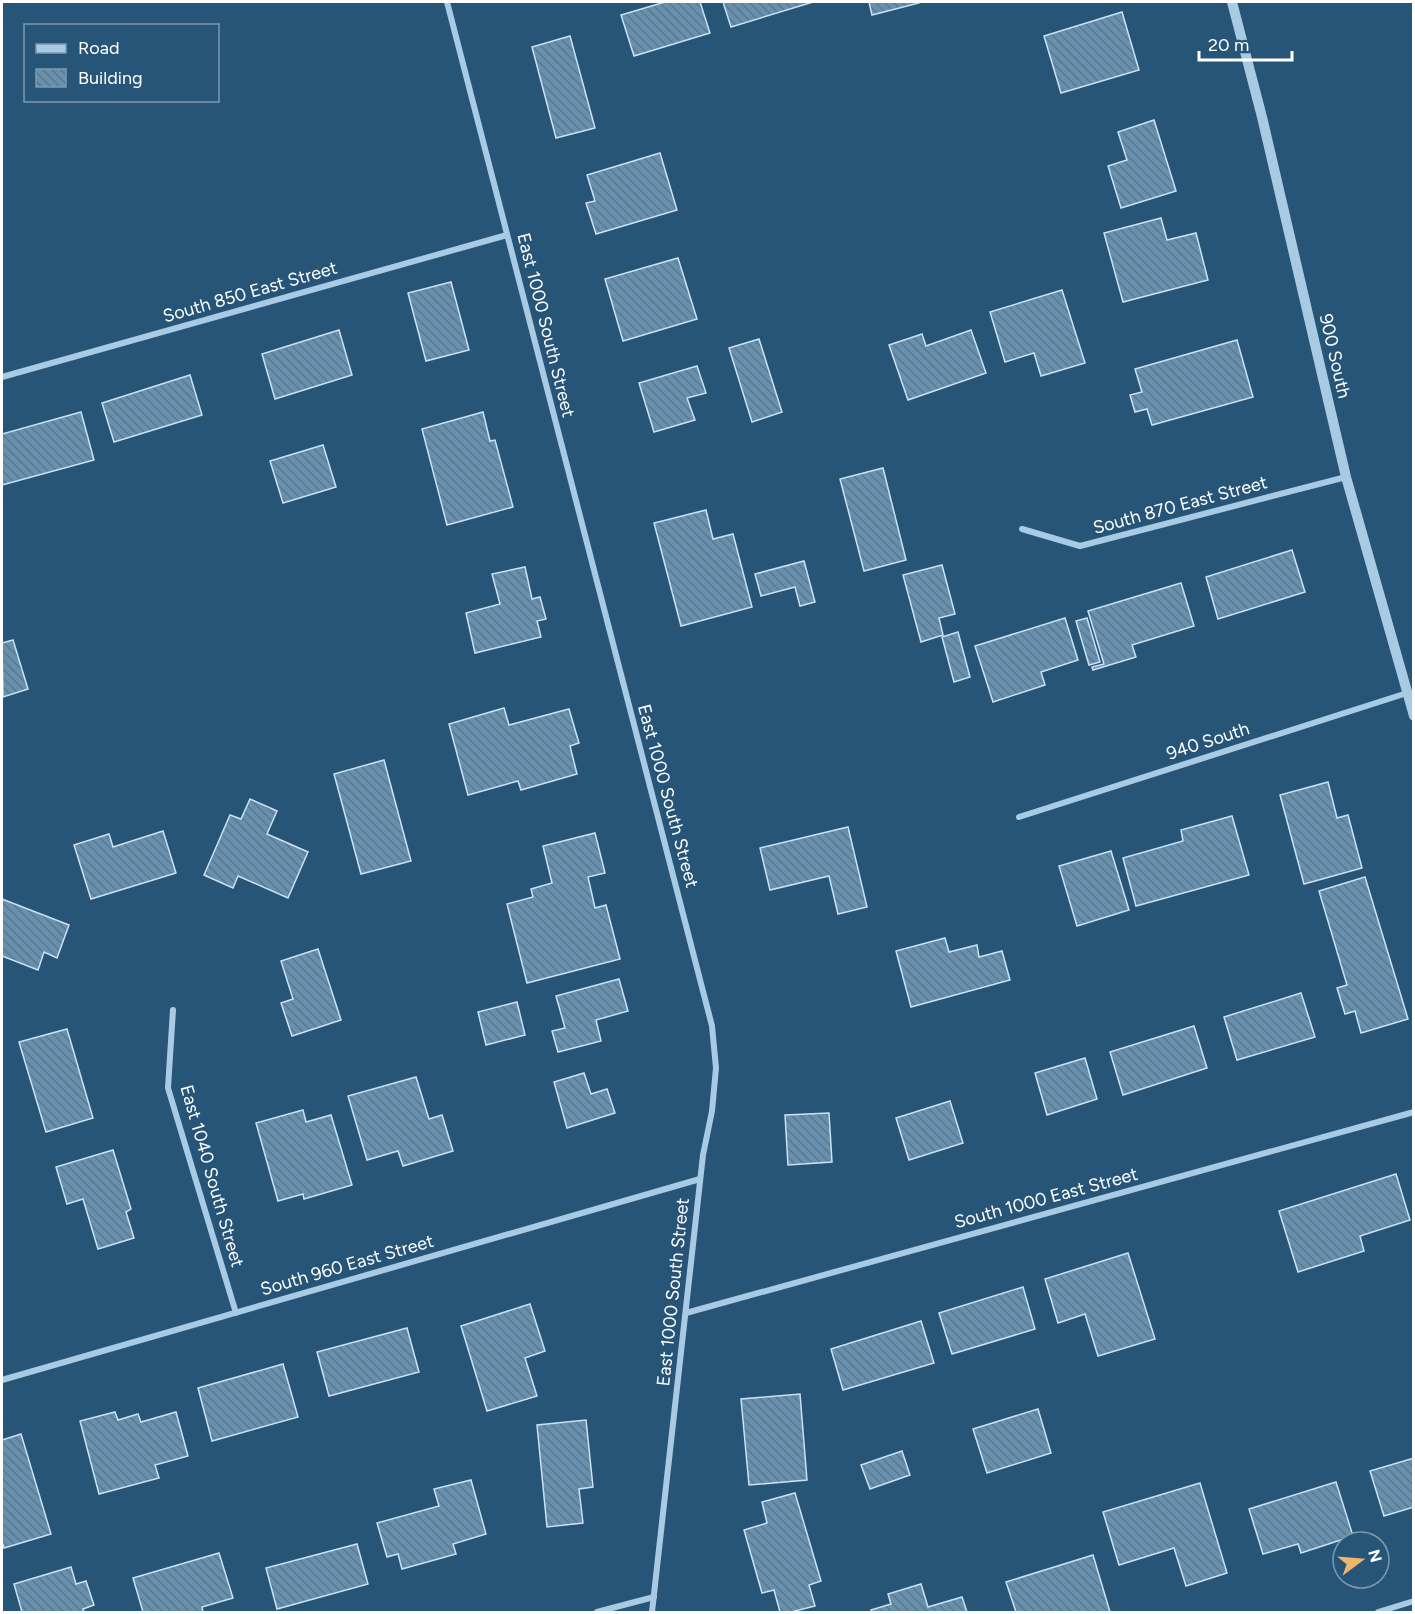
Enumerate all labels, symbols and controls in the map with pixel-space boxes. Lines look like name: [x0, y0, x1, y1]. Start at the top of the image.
legend: [24, 24, 219, 102]
scale bar: [1199, 24, 1292, 62]
text: 20 m: [1208, 34, 1249, 56]
text: Road: [78, 37, 119, 59]
text: Building: [78, 67, 143, 89]
street label: East 1000 South Street: [512, 231, 580, 420]
street label: South 850 East Street: [160, 257, 340, 327]
street label: 900 South: [1315, 312, 1355, 400]
street label: South 870 East Street: [1091, 471, 1270, 539]
street label: East 1000 South Street: [633, 702, 703, 890]
street label: 940 South: [1164, 717, 1252, 765]
street label: East 1040 South Street: [175, 1082, 249, 1270]
street label: South 1000 East Street: [952, 1163, 1140, 1233]
street label: East 1000 South Street: [652, 1197, 694, 1387]
street label: South 960 East Street: [258, 1230, 436, 1300]
north arrow: [1331, 1530, 1391, 1590]
text: N: [1364, 1547, 1386, 1565]

